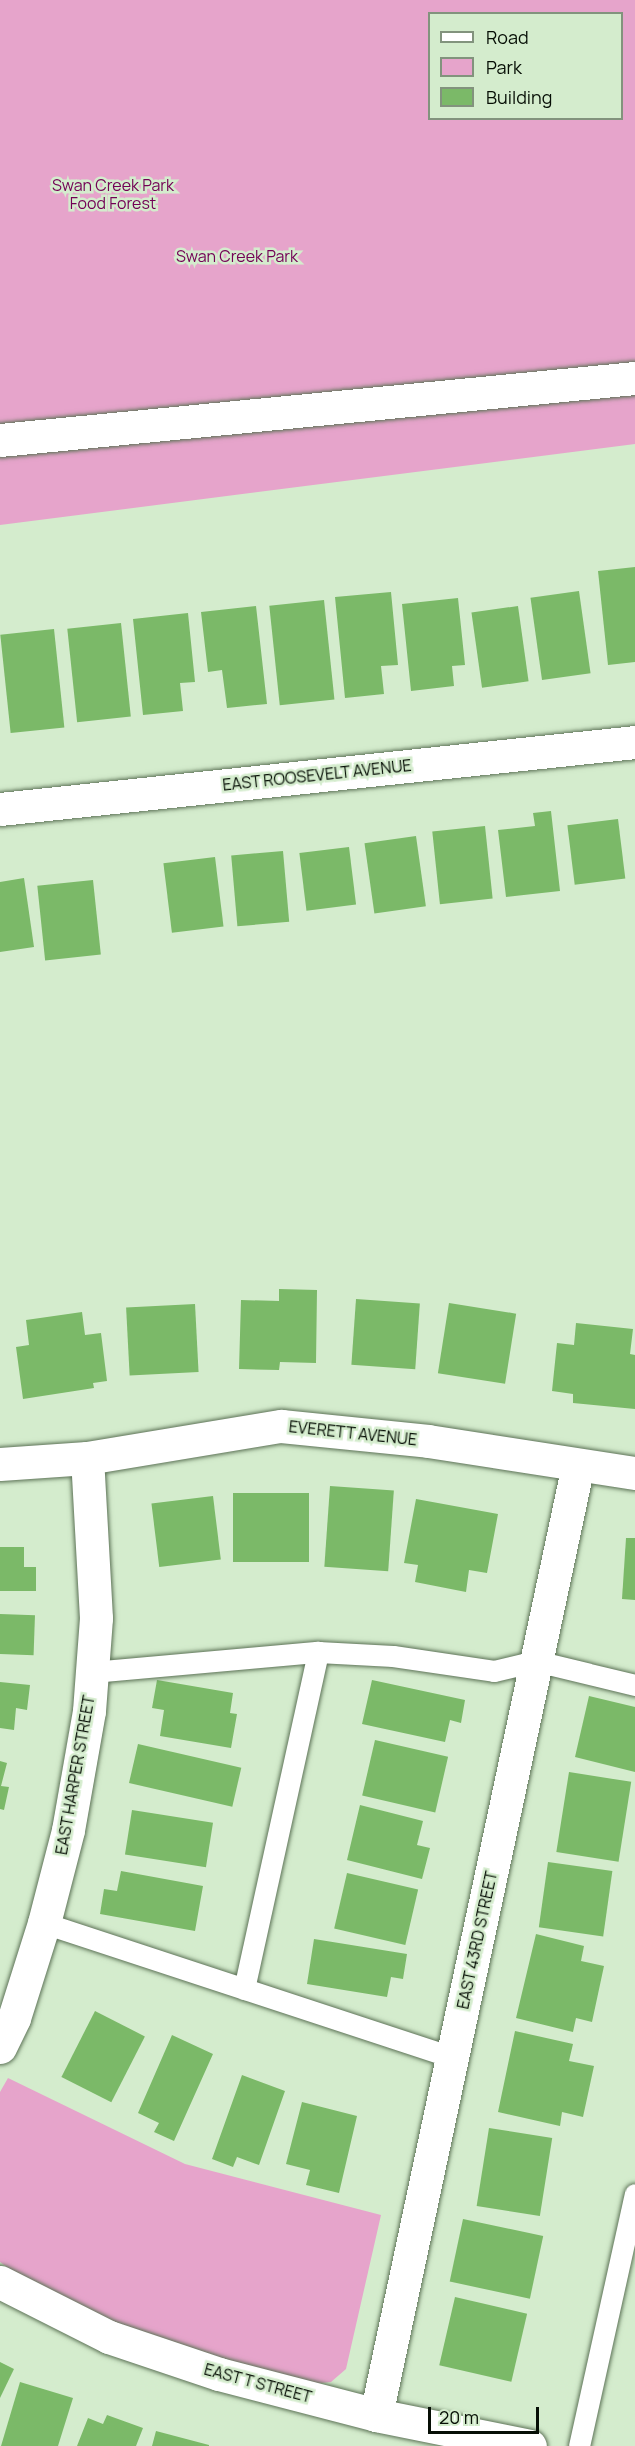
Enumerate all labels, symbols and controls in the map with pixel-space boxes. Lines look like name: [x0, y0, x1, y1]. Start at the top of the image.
legend: [428, 12, 623, 120]
text: Road: [486, 25, 529, 49]
text: Park: [486, 55, 522, 79]
text: Building: [486, 85, 552, 109]
park label: Swan Creek Park Food Forest: [52, 175, 174, 213]
park label: Swan Creek Park: [176, 246, 298, 266]
street label: EAST ROOSEVELT AVENUE: [221, 755, 413, 795]
street label: EVERETT AVENUE: [288, 1417, 418, 1449]
street label: EAST HARPER STREET: [51, 1694, 99, 1856]
street label: EAST 43RD STREET: [453, 1869, 501, 2011]
street label: EAST T STREET: [202, 2359, 314, 2407]
scale bar: [431, 2395, 542, 2433]
text: 20 m: [439, 2405, 479, 2429]

